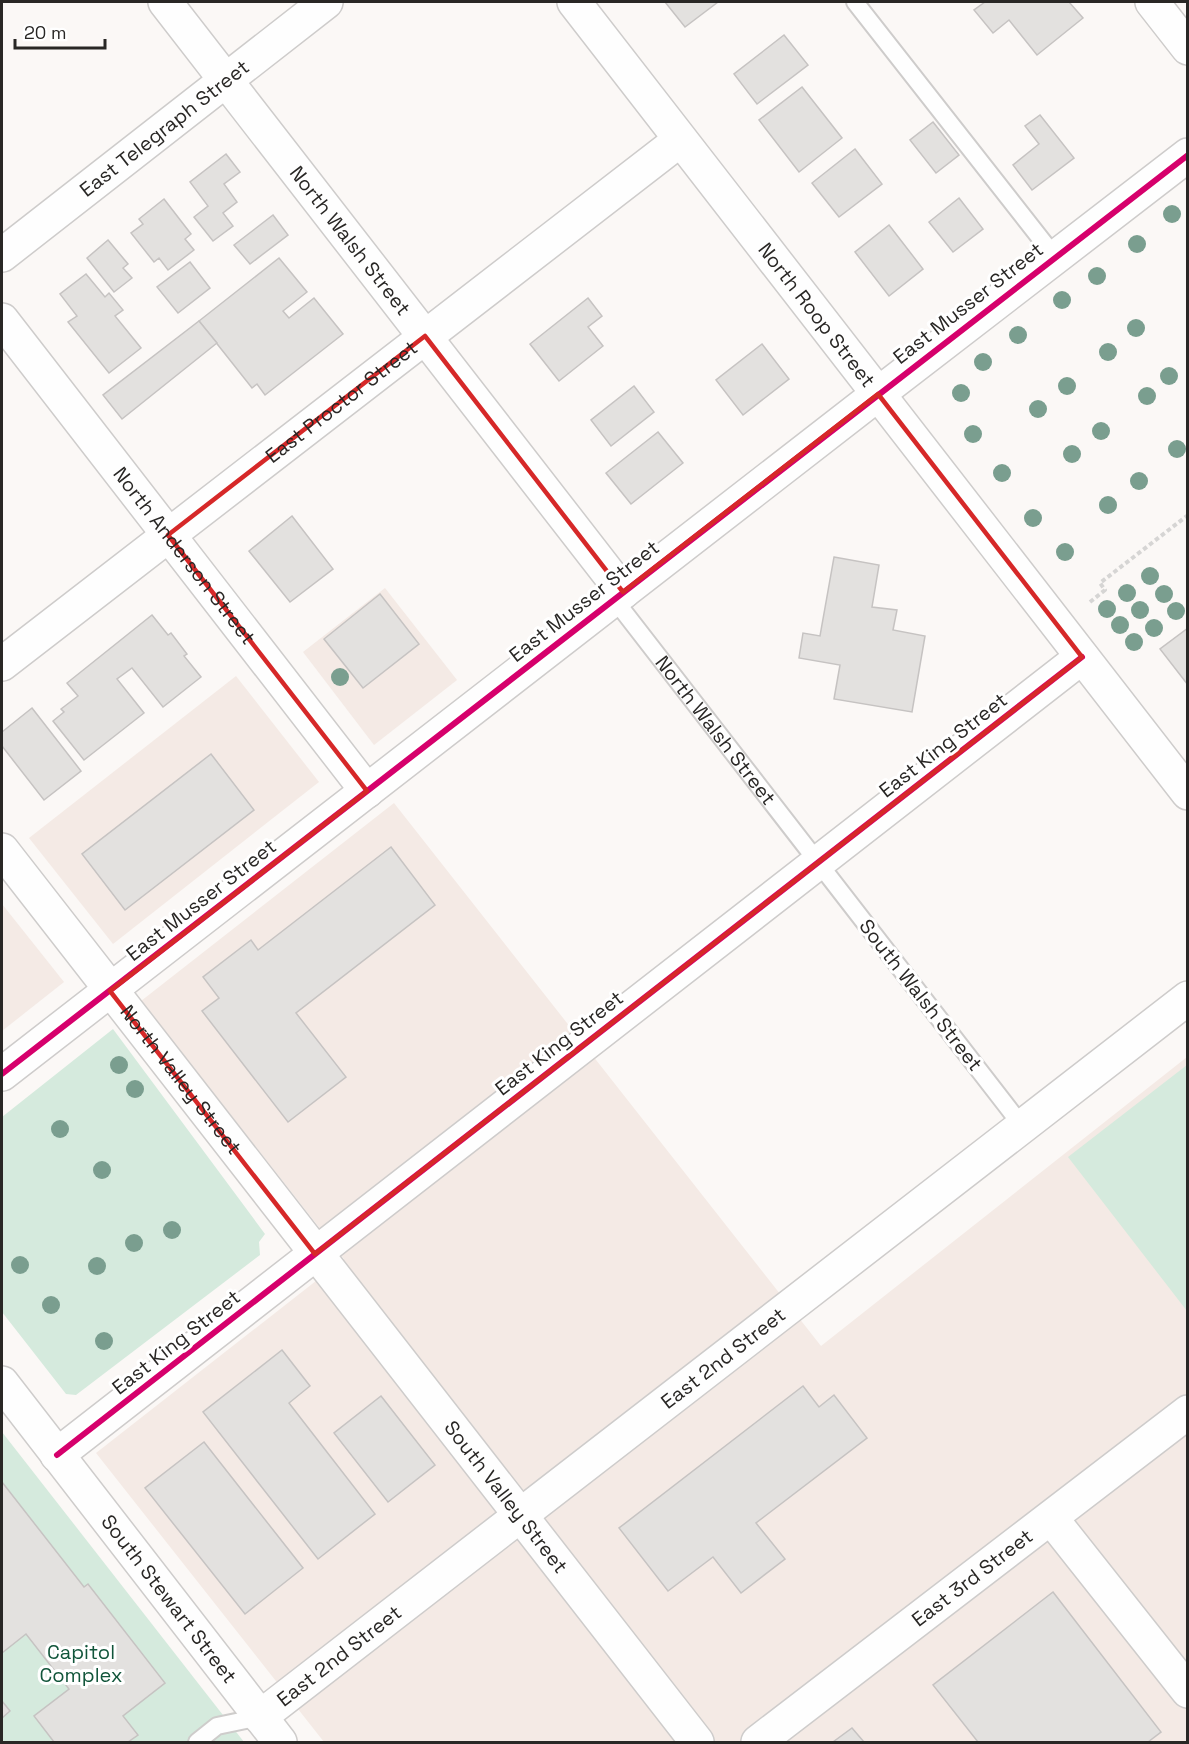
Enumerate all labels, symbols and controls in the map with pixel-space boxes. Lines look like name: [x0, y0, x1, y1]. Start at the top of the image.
scale bar: [15, 12, 105, 50]
text: 20 m: [24, 21, 67, 44]
street label: East Telegraph Street: [74, 54, 254, 203]
street label: North Walsh Street: [284, 161, 416, 321]
street label: East Musser Street: [888, 236, 1048, 370]
street label: North Roop Street: [752, 237, 881, 392]
street label: East Proctor Street: [260, 335, 423, 469]
street label: North Anderson Street: [108, 461, 262, 650]
street label: East Musser Street: [504, 534, 664, 668]
street label: North Walsh Street: [650, 650, 782, 810]
street label: East King Street: [874, 687, 1012, 803]
street label: East Musser Street: [121, 833, 281, 967]
street label: South Walsh Street: [853, 914, 989, 1076]
street label: East King Street: [490, 985, 628, 1101]
street label: North Valley Street: [114, 999, 247, 1160]
street label: East King Street: [107, 1284, 245, 1400]
street label: East 2nd Street: [656, 1302, 791, 1415]
street label: South Valley Street: [438, 1415, 574, 1578]
street label: South Stewart Street: [96, 1509, 243, 1689]
street label: East 3rd Street: [906, 1523, 1038, 1632]
street label: East 2nd Street: [271, 1599, 407, 1712]
park label: Capitol Complex: [39, 1639, 123, 1688]

